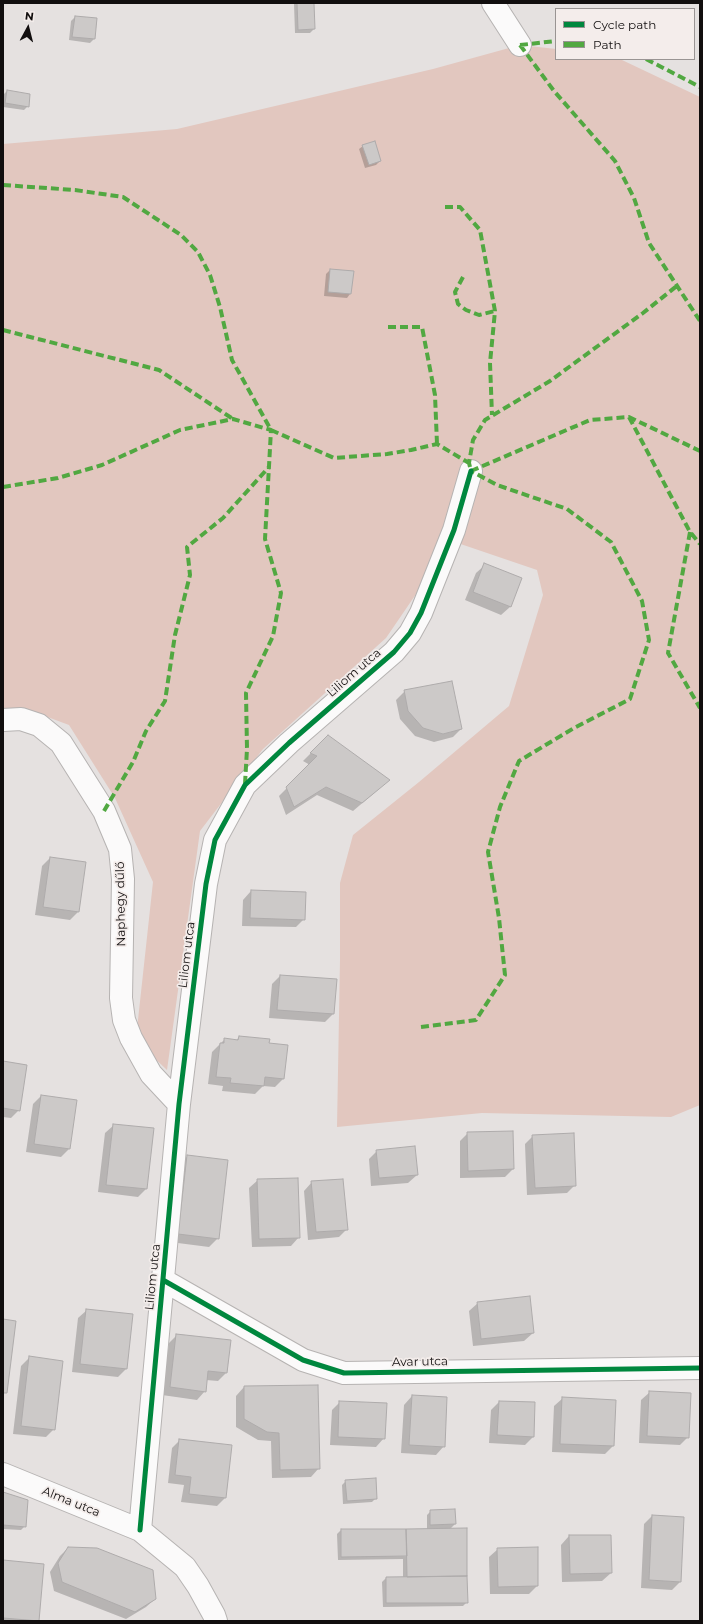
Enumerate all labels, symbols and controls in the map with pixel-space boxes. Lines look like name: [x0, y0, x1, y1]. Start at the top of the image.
north arrow: [8, 8, 48, 48]
legend: [555, 8, 695, 60]
text: N: [24, 9, 35, 24]
text: Cycle path: [593, 17, 656, 32]
text: Path: [593, 37, 622, 52]
street label: Liliom utca: [324, 646, 384, 700]
street label: Naphegy dűlő: [113, 861, 129, 947]
street label: Liliom utca: [176, 921, 198, 989]
street label: Liliom utca: [142, 1243, 164, 1311]
street label: Avar utca: [392, 1354, 448, 1370]
street label: Alma utca: [40, 1484, 102, 1520]

